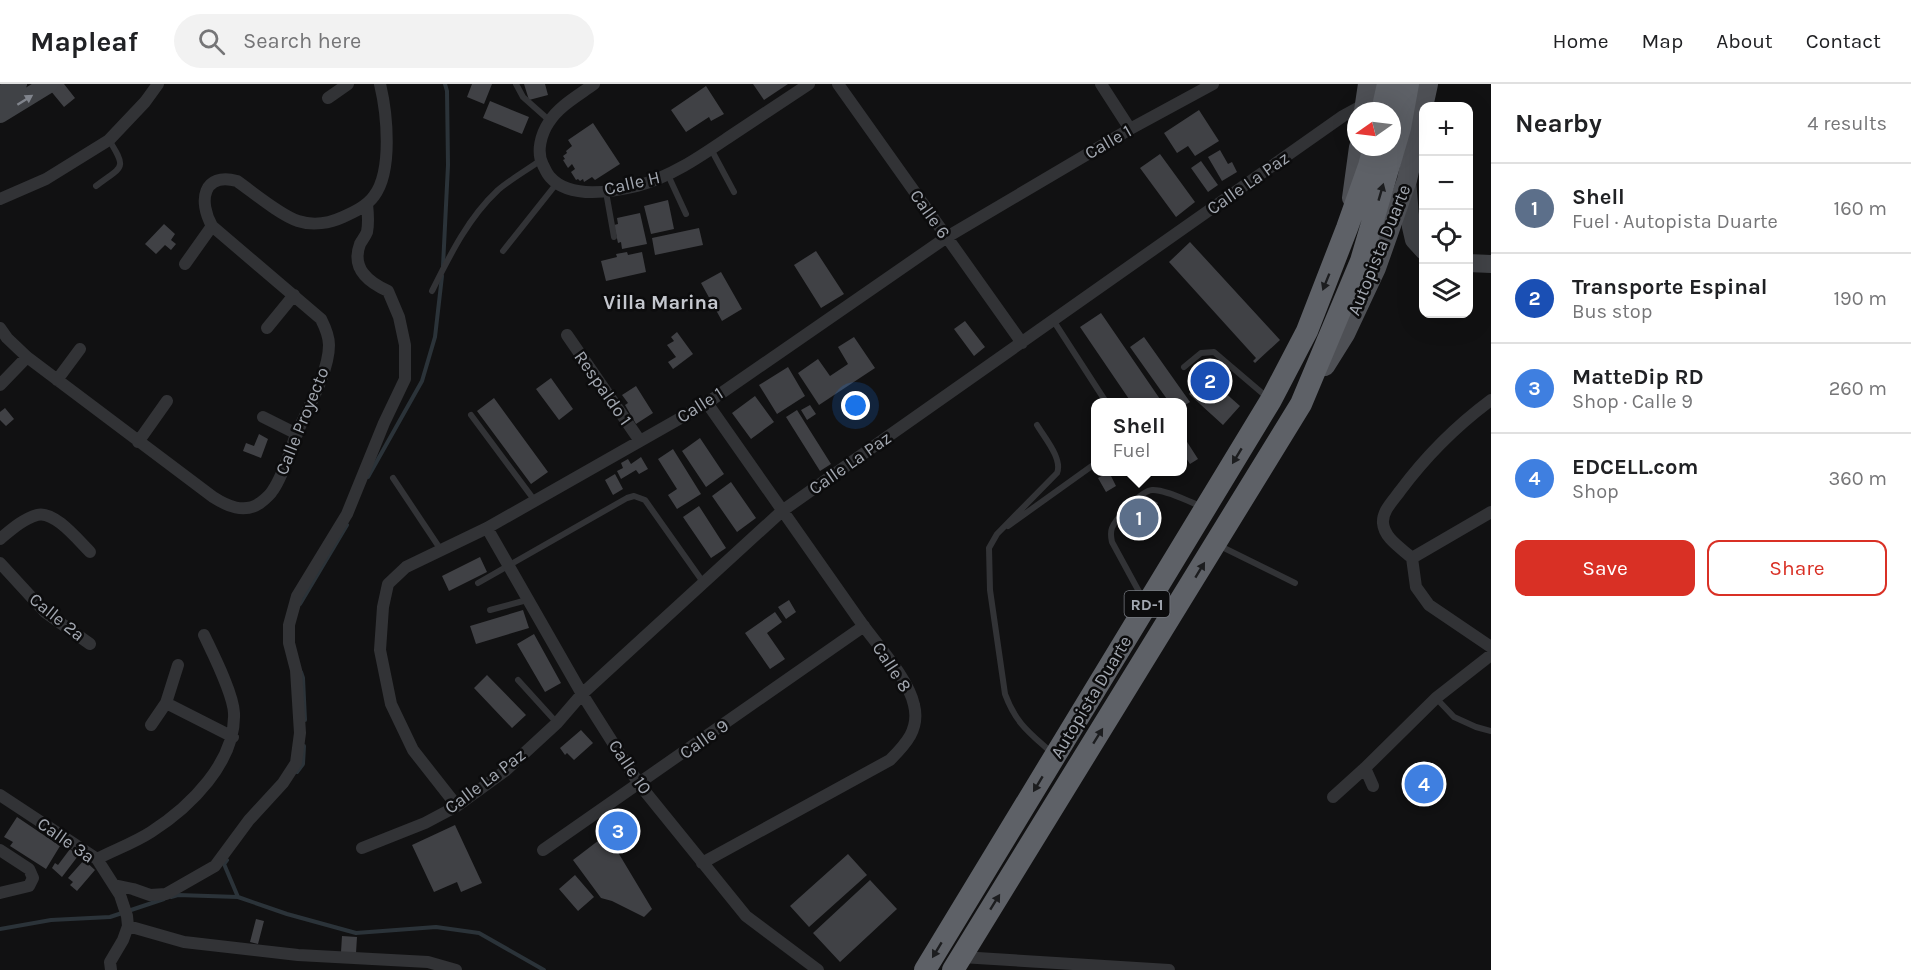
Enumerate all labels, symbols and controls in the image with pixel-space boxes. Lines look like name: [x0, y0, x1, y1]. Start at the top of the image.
search box: [174, 14, 594, 68]
text: Mapleaf: [30, 25, 138, 58]
icon: search: [195, 25, 228, 58]
text: Search here: [243, 28, 361, 54]
text: Home: [1553, 29, 1609, 53]
text: Map: [1642, 29, 1683, 53]
text: About: [1716, 29, 1773, 53]
text: Contact: [1806, 29, 1881, 53]
one-way arrow: [17, 94, 33, 105]
north arrow: [1347, 102, 1401, 156]
map controls: [1419, 102, 1473, 318]
button: +: [1419, 102, 1473, 156]
text: Nearby: [1515, 108, 1602, 139]
text: 4 results: [1807, 112, 1887, 135]
street label: Calle 1: [1081, 120, 1135, 164]
street label: Calle La Paz: [1203, 147, 1293, 219]
button: −: [1419, 156, 1473, 210]
street label: Calle H: [602, 166, 662, 200]
street label: Autopista Duarte: [1343, 181, 1415, 319]
one-way arrow: [1377, 183, 1386, 201]
text: Shell: [1572, 184, 1625, 210]
street label: Calle 6: [905, 185, 955, 243]
text: 1: [1531, 197, 1538, 220]
text: 160 m: [1834, 197, 1887, 220]
button: locate: [1419, 210, 1473, 264]
text: Fuel · Autopista Duarte: [1572, 210, 1778, 233]
button: layers: [1419, 264, 1473, 318]
one-way arrow: [1321, 273, 1330, 291]
text: Transporte Espinal: [1572, 274, 1767, 300]
text: 2: [1528, 287, 1541, 310]
text: 190 m: [1833, 287, 1887, 310]
district label: Villa Marina: [603, 291, 719, 314]
text: Bus stop: [1572, 300, 1652, 323]
street label: Respaldo 1: [569, 346, 637, 430]
pin: 2: [1190, 358, 1230, 404]
street label: Calle Proyecto: [270, 364, 334, 478]
text: MatteDip RD: [1572, 364, 1704, 390]
text: 3: [1528, 377, 1541, 400]
text: 260 m: [1829, 377, 1887, 400]
street label: Calle 1: [673, 382, 727, 428]
text: Shop · Calle 9: [1572, 390, 1693, 413]
your location: [841, 391, 870, 420]
popup: [1091, 398, 1187, 476]
text: Shell: [1113, 413, 1165, 439]
street label: Calle La Paz: [805, 427, 895, 499]
text: Fuel: [1113, 439, 1151, 462]
one-way arrow: [1232, 448, 1243, 464]
text: EDCELL.com: [1572, 454, 1698, 480]
text: 4: [1529, 467, 1540, 490]
text: 360 m: [1828, 467, 1887, 490]
text: Shop: [1572, 480, 1619, 503]
pin: 1: [1120, 496, 1158, 540]
button: Save: [1515, 540, 1695, 596]
button: Share: [1707, 540, 1887, 596]
one-way arrow: [1194, 562, 1205, 578]
street label: Calle 2a: [25, 588, 89, 646]
road number: RD-1: [1124, 591, 1170, 617]
street label: Autopista Duarte: [1046, 632, 1136, 762]
street label: Calle 8: [868, 638, 916, 696]
street label: Calle 9: [675, 714, 733, 764]
one-way arrow: [1092, 728, 1103, 745]
street label: Calle 10: [604, 735, 656, 799]
street label: Calle La Paz: [440, 743, 530, 819]
pin: 4: [1404, 762, 1444, 806]
one-way arrow: [1033, 776, 1044, 792]
pin: 3: [598, 808, 638, 854]
street label: Calle 3a: [33, 812, 99, 868]
one-way arrow: [989, 894, 1000, 910]
one-way arrow: [931, 942, 942, 958]

